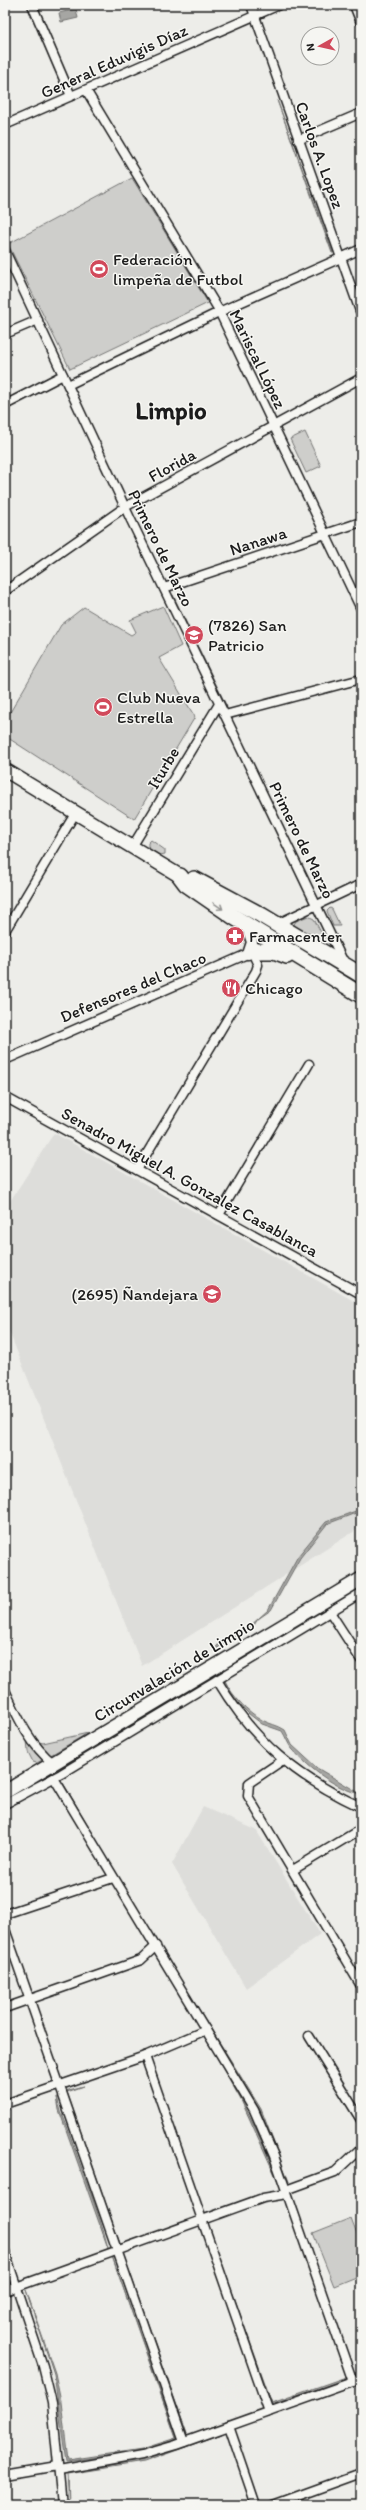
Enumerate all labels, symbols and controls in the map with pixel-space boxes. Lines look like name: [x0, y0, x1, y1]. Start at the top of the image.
street label: General Eduvigis Díaz: [38, 20, 191, 102]
north arrow: [300, 26, 340, 66]
text: N: [304, 43, 318, 52]
street label: Carlos A. Lopez: [291, 99, 349, 211]
place label: Federación limpeña de Futbol: [113, 249, 243, 289]
sports icon: Federación limpeña de Futbol: [88, 258, 110, 280]
street label: Mariscal López: [225, 306, 291, 412]
district label: Limpio: [135, 395, 207, 426]
street label: Florida: [145, 444, 199, 486]
street label: Primero de Marzo: [124, 486, 198, 610]
street label: Nanawa: [227, 522, 289, 560]
place label: (7826) San Patricio: [208, 615, 287, 655]
school or university icon: (7826) San Patricio: [183, 624, 205, 646]
place label: Club Nueva Estrella: [117, 687, 201, 727]
sports icon: Club Nueva Estrella: [92, 696, 114, 718]
street label: Iturbe: [143, 743, 183, 793]
street label: Primero de Marzo: [265, 778, 339, 902]
one-way arrow: [213, 902, 224, 910]
pharmacy icon: Farmacenter: [224, 925, 246, 947]
place label: Farmacenter: [249, 926, 342, 946]
street label: Defensores del Chaco: [57, 947, 209, 1027]
restaurant icon: Chicago: [220, 977, 242, 999]
place label: Chicago: [245, 978, 303, 998]
street label: Senadro Miguel A. Gonzalez Casablanca: [58, 1103, 322, 1261]
school or university icon: (2695) Ñandejara: [201, 1283, 223, 1305]
place label: (2695) Ñandejara: [72, 1284, 198, 1304]
street label: Circunvalación de Limpio: [90, 1614, 258, 1726]

